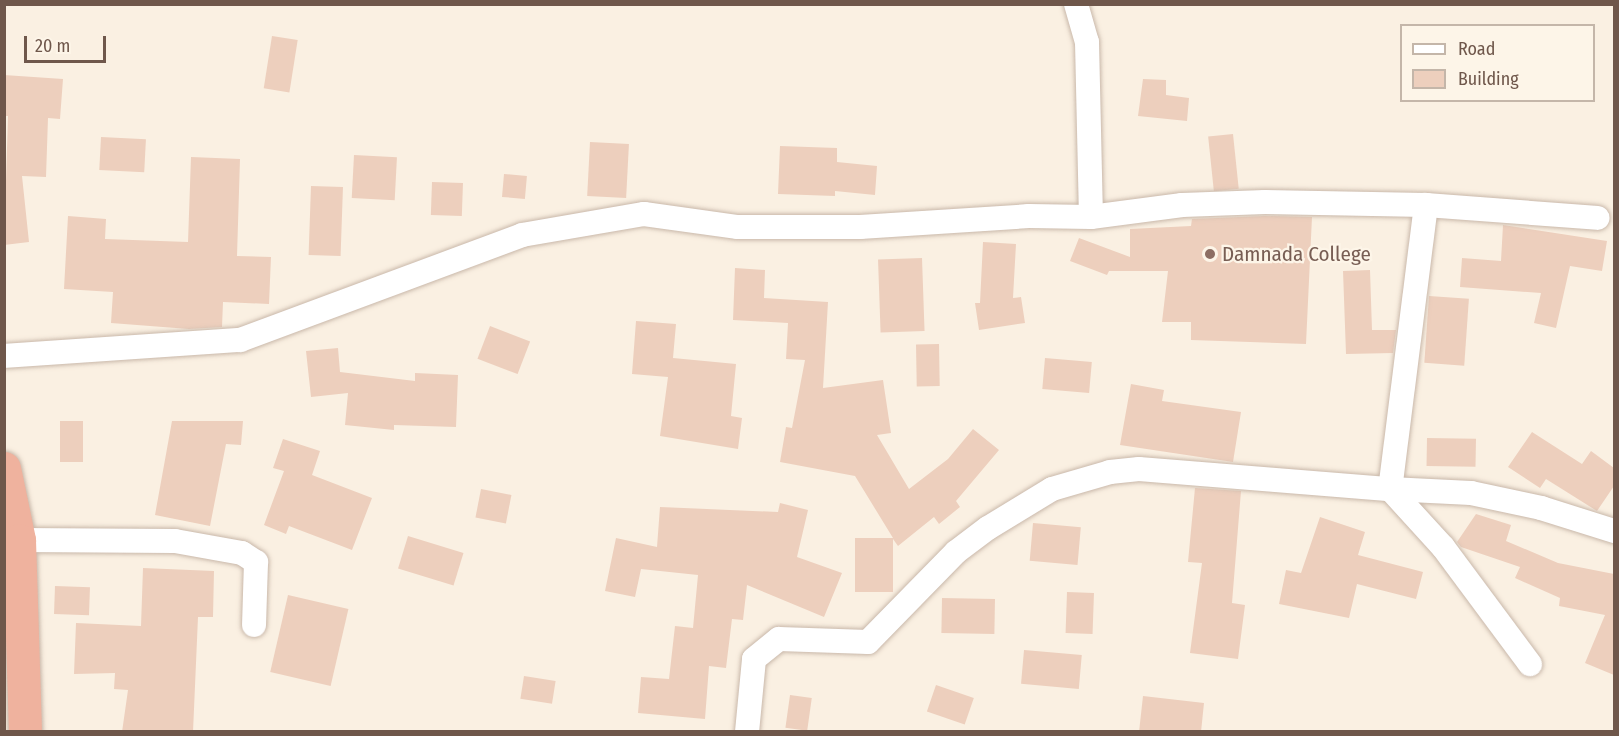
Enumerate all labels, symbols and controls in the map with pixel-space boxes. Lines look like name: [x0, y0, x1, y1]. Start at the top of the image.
scale bar: [27, 24, 110, 62]
legend: [1400, 24, 1595, 102]
text: 20 m: [35, 35, 70, 57]
text: Road: [1458, 38, 1495, 60]
text: Building: [1458, 68, 1519, 90]
place label: Damnada College: [1222, 241, 1371, 267]
marker: Damnada College: [1203, 247, 1217, 261]

